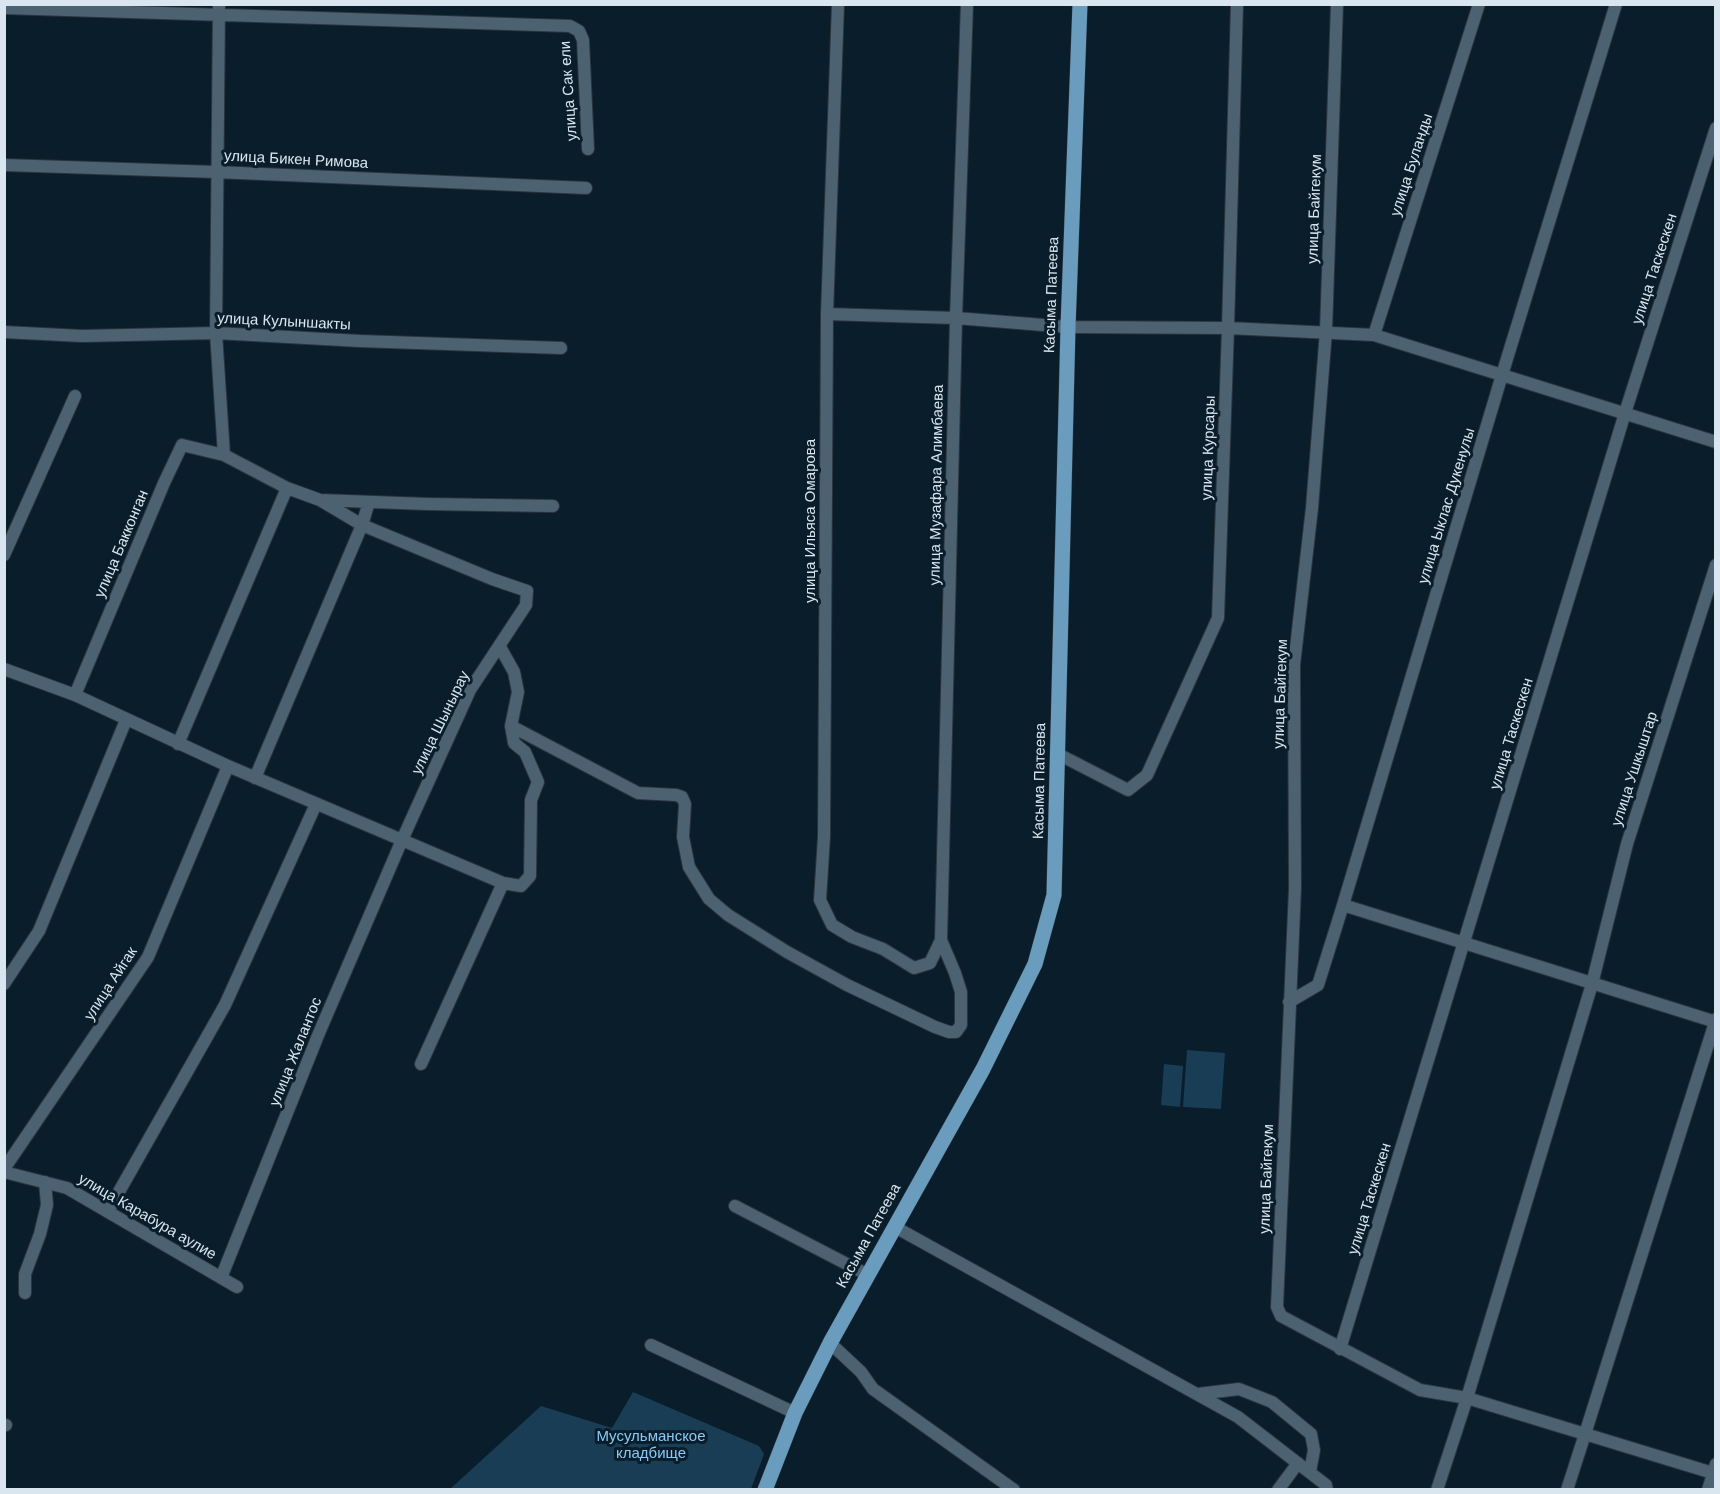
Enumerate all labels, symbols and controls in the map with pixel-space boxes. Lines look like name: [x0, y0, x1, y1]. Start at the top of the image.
street label: улица Сак ели: [557, 40, 581, 142]
street label: улица Буланды: [1387, 111, 1437, 219]
street label: улица Бикен Римова: [223, 147, 369, 173]
street label: улица Байгекум: [1304, 154, 1326, 264]
street label: улица Таскескен: [1629, 211, 1681, 327]
street label: Касыма Патеева: [1041, 236, 1063, 354]
street label: улица Кулыншакты: [217, 310, 351, 334]
street label: улица Музафара Алимбаева: [926, 385, 948, 585]
street label: улица Курсары: [1198, 395, 1220, 501]
street label: улица Ыклас Дукенулы: [1415, 426, 1479, 586]
street label: улица Ильяса Омарова: [802, 439, 820, 603]
street label: улица Бакконган: [91, 487, 153, 601]
street label: улица Байгекум: [1270, 639, 1292, 749]
street label: улица Шынырау: [408, 668, 474, 778]
street label: улица Таскескен: [1486, 676, 1538, 792]
street label: улица Ушкыштар: [1608, 710, 1662, 828]
street label: Касыма Патеева: [1030, 723, 1050, 839]
street label: улица Айгак: [81, 944, 141, 1024]
street label: улица Жалантос: [266, 995, 326, 1109]
street label: улица Байгекум: [1256, 1124, 1278, 1234]
street label: улица Таскескен: [1344, 1141, 1396, 1257]
street label: улица Карабура аулие: [75, 1170, 219, 1264]
street label: Касыма Патеева: [833, 1181, 905, 1291]
park label: Мусульманское кладбище: [596, 1428, 706, 1463]

